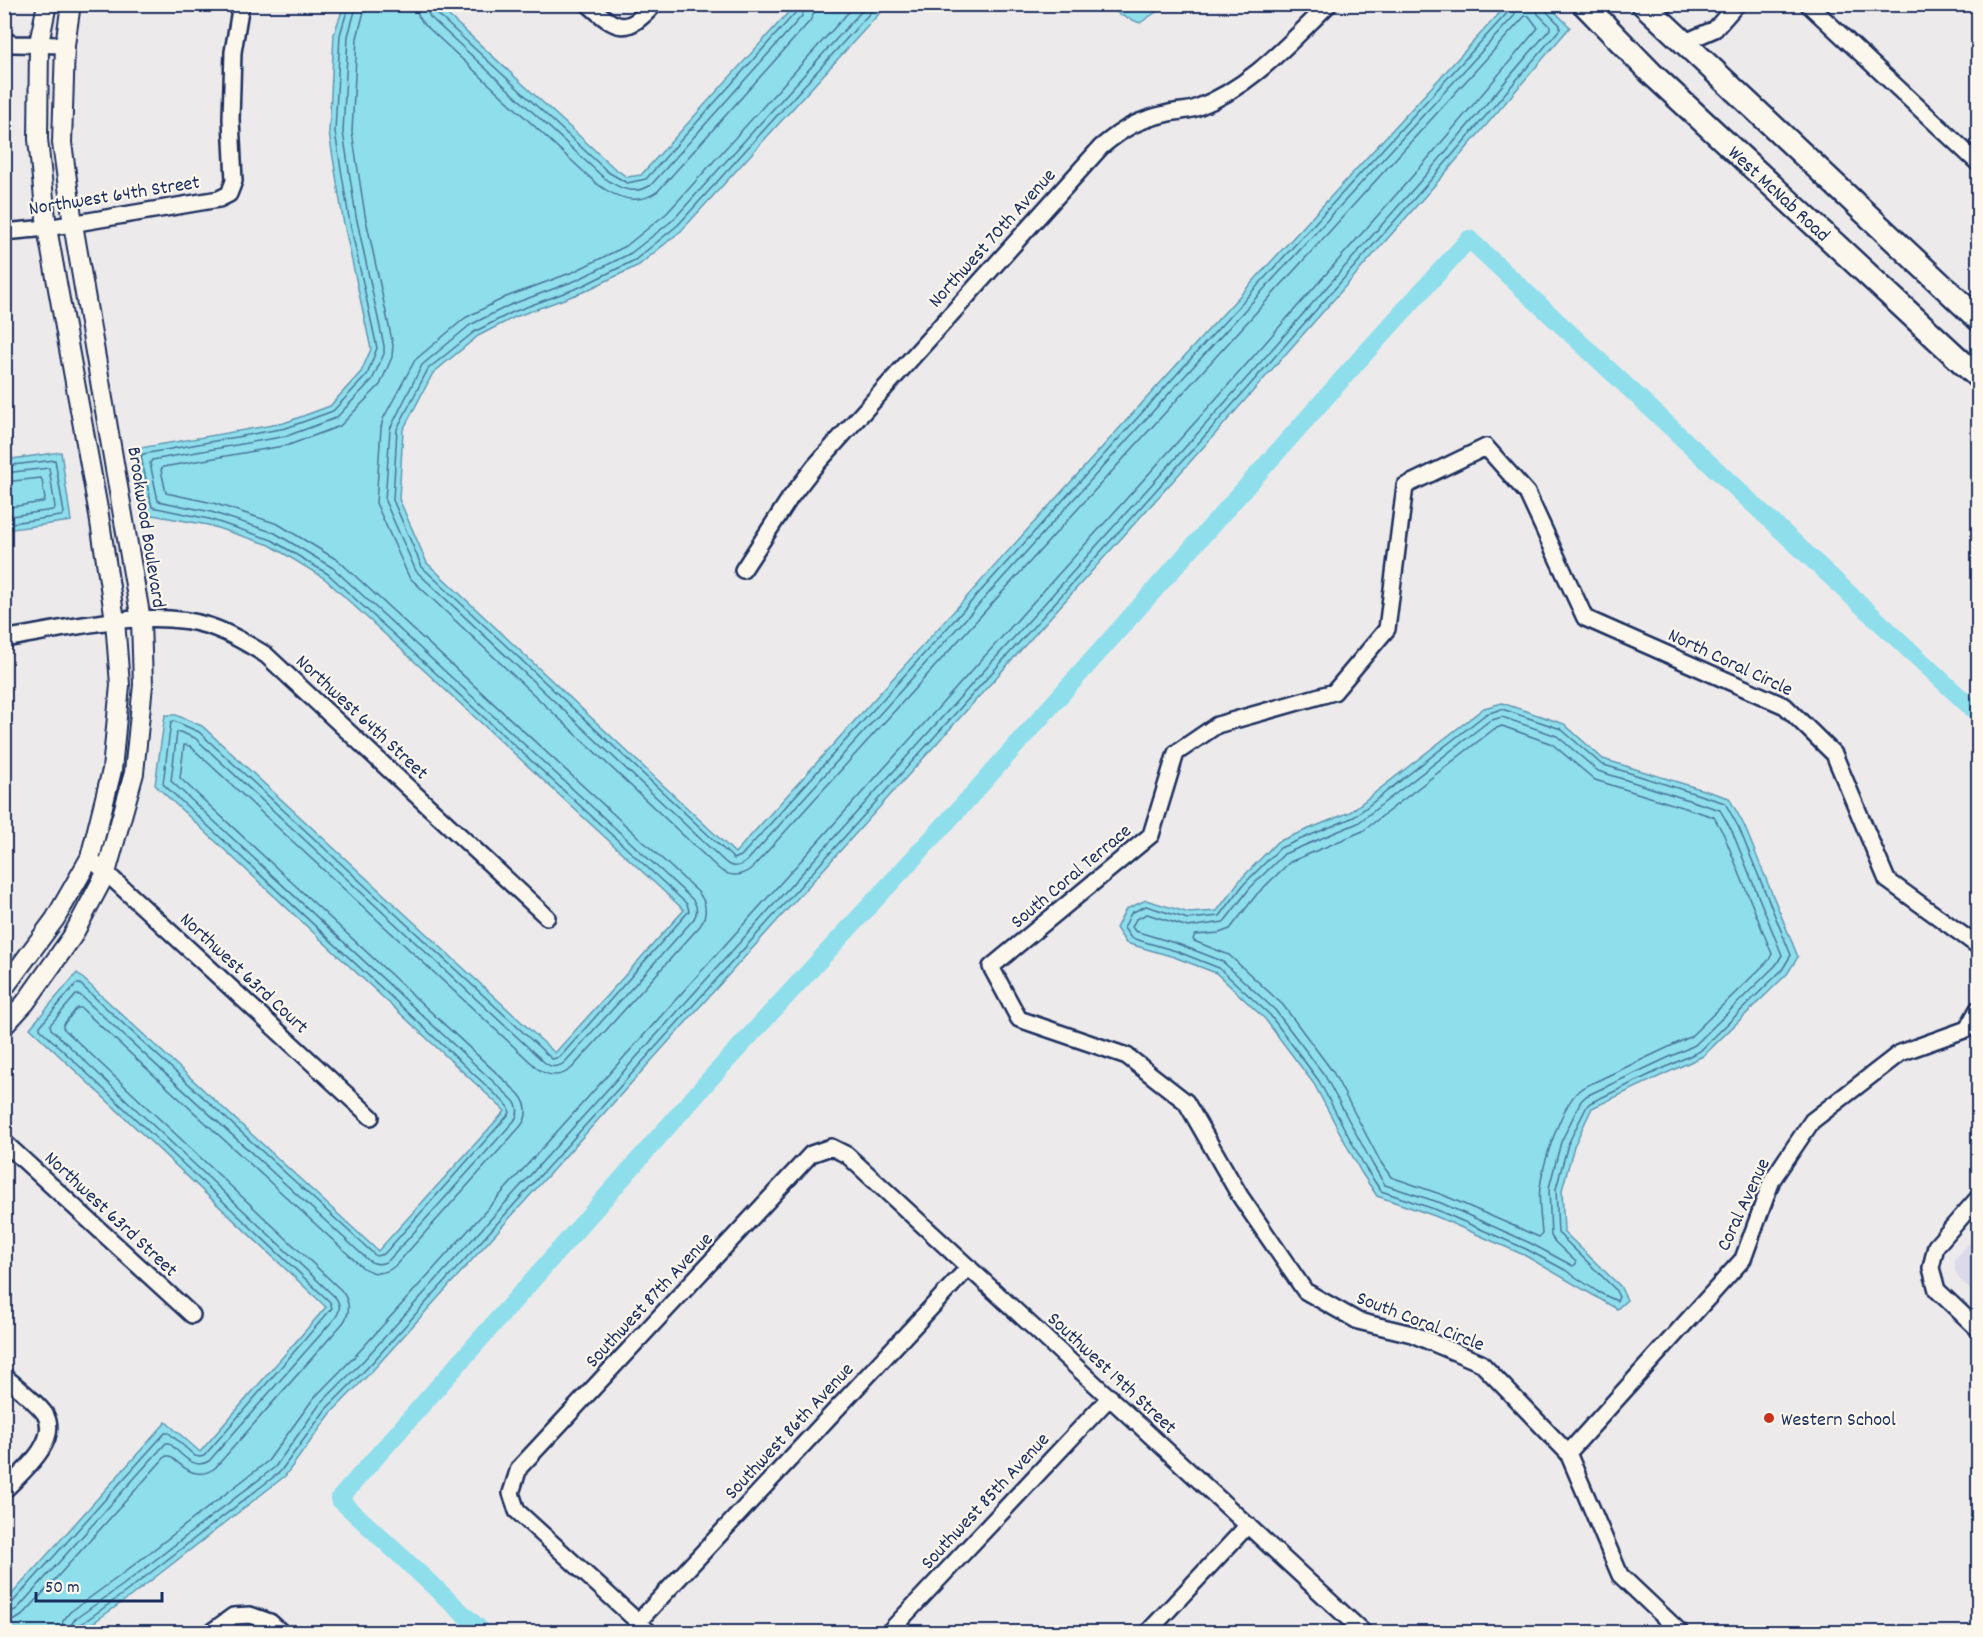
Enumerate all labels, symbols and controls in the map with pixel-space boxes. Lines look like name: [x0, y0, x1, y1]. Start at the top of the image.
street label: West McNab Road: [1720, 140, 1835, 250]
street label: Northwest 70th Avenue: [923, 163, 1064, 315]
street label: Northwest 64th Street: [27, 170, 202, 224]
street label: Brookwood Boulevard: [118, 445, 172, 610]
street label: North Coral Circle: [1663, 623, 1797, 705]
street label: Northwest 64th Street: [288, 649, 434, 787]
street label: South Coral Terrace: [1005, 818, 1139, 936]
street label: Northwest 63rd Court: [172, 907, 314, 1041]
street label: Northwest 63rd Street: [37, 1146, 183, 1285]
street label: Coral Avenue: [1711, 1154, 1779, 1256]
street label: Southwest 87th Avenue: [580, 1227, 721, 1375]
street label: South Coral Circle: [1352, 1286, 1488, 1360]
street label: Southwest 19th Street: [1040, 1307, 1182, 1442]
street label: Southwest 86th Avenue: [719, 1357, 861, 1507]
place label: Western School: [1781, 1407, 1896, 1435]
marker: Western School: [1762, 1411, 1776, 1425]
street label: Southwest 85th Avenue: [915, 1427, 1057, 1577]
scale bar: [36, 1565, 162, 1603]
text: 50 m: [45, 1576, 80, 1601]

